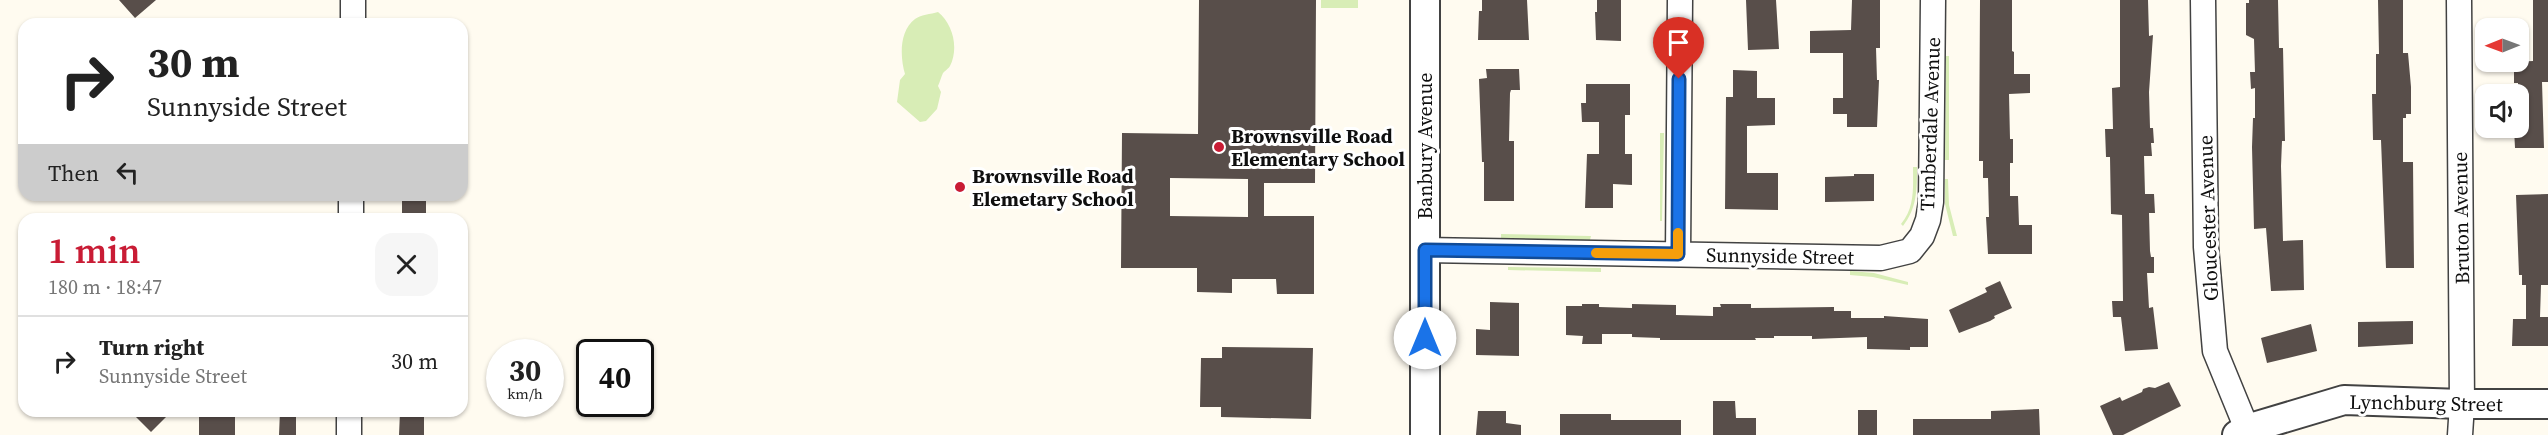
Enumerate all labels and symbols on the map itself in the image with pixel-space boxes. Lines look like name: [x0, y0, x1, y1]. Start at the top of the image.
pin: [1653, 17, 1704, 79]
north arrow: [2475, 18, 2529, 72]
street label: Timberdale Avenue: [1913, 37, 1947, 211]
street label: Banbury Avenue: [1411, 73, 1439, 220]
place label: Brownsville Road Elementary School: [1231, 122, 1405, 173]
street label: Gloucester Avenue: [2191, 135, 2225, 301]
marker: Brownsville Road Elementary School: [1212, 140, 1226, 154]
street label: Bruton Avenue: [2446, 151, 2476, 285]
place label: Brownsville Road Elemetary School: [972, 162, 1134, 213]
marker: Brownsville Road Elemetary School: [953, 180, 967, 194]
street label: Sunnyside Street: [1706, 241, 1855, 271]
position arrow: [1393, 306, 1457, 370]
speed limit sign: 40: [576, 339, 654, 417]
street label: Lynchburg Street: [2349, 388, 2503, 418]

